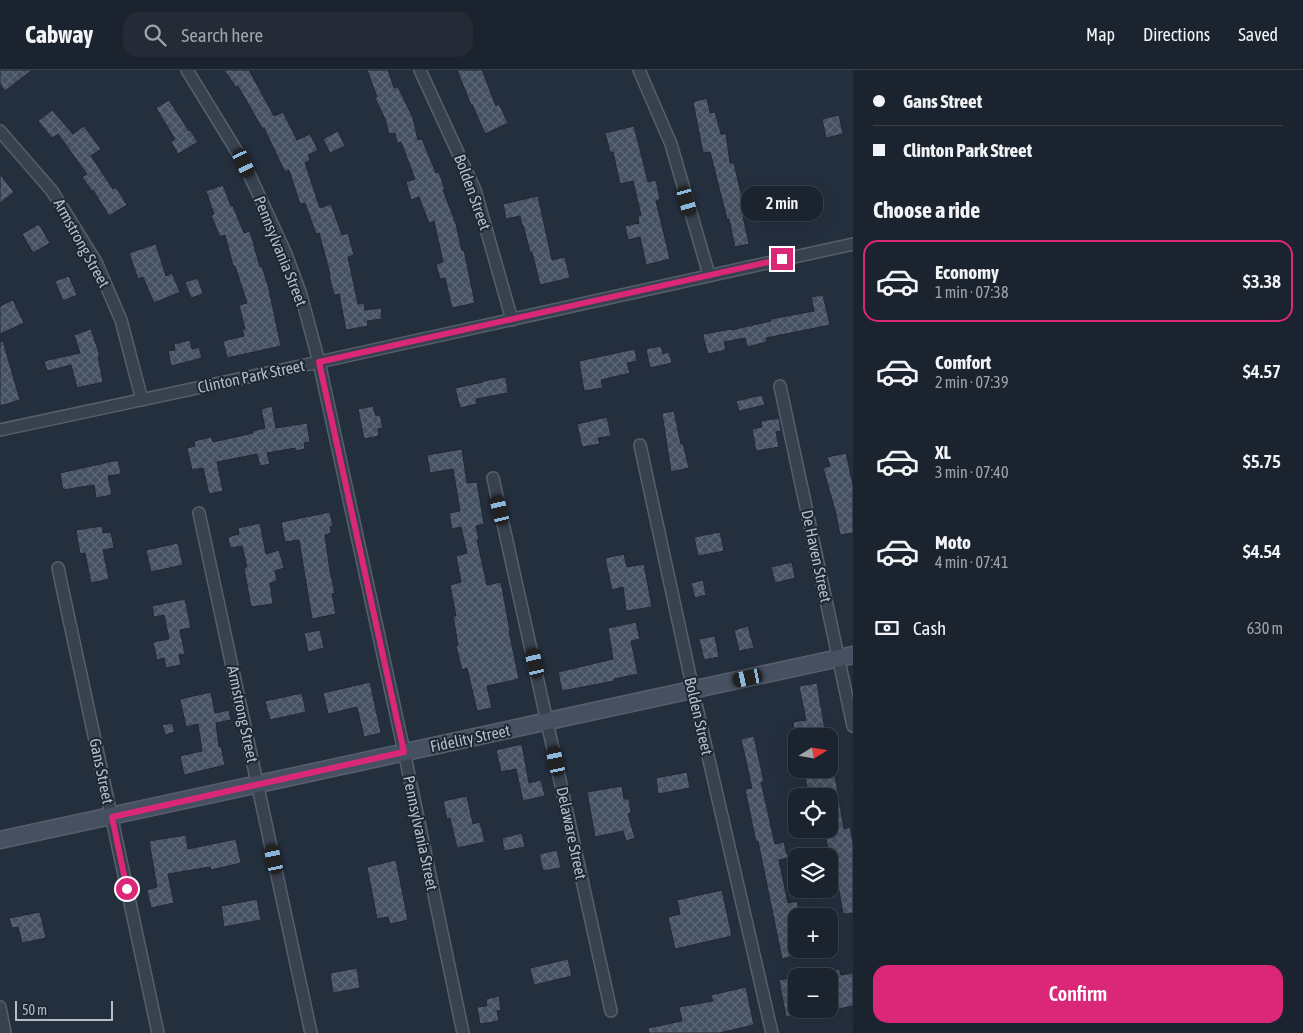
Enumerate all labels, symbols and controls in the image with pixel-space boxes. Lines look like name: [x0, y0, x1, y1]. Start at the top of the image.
search box: [123, 12, 473, 57]
text: Cabway: [25, 21, 93, 48]
icon: search: [141, 21, 169, 49]
text: Search here: [181, 24, 263, 46]
text: Map: [1086, 24, 1115, 45]
text: Directions: [1143, 24, 1210, 45]
text: Saved: [1238, 24, 1278, 45]
text: Gans Street: [903, 90, 982, 112]
text: Clinton Park Street: [903, 139, 1032, 161]
car: [230, 146, 257, 180]
street label: Bolden Street: [451, 152, 495, 233]
car: [675, 185, 698, 217]
callout: 2 min: [741, 186, 823, 222]
street label: Pennsylvania Street: [250, 193, 311, 309]
text: 2 min: [766, 194, 798, 212]
street label: Armstrong Street: [49, 196, 114, 291]
text: Choose a ride: [873, 197, 980, 223]
route end: [771, 248, 793, 270]
icon: car: [875, 259, 920, 304]
text: Economy: [935, 261, 999, 283]
text: $3.38: [1243, 270, 1281, 292]
text: 1 min · 07:38: [935, 283, 1008, 301]
icon: car: [875, 349, 920, 394]
text: Comfort: [935, 351, 991, 373]
street label: Clinton Park Street: [196, 356, 306, 396]
text: $4.57: [1243, 360, 1281, 382]
text: 2 min · 07:39: [935, 373, 1008, 391]
icon: car: [875, 439, 920, 484]
text: XL: [935, 441, 951, 463]
text: $5.75: [1243, 450, 1281, 472]
text: 3 min · 07:40: [935, 463, 1008, 481]
car: [489, 494, 510, 526]
street label: De Haven Street: [798, 508, 836, 604]
icon: car: [875, 529, 920, 574]
text: Moto: [935, 531, 971, 553]
text: $4.54: [1243, 540, 1281, 562]
text: 4 min · 07:41: [935, 553, 1008, 571]
icon: cash: [873, 614, 901, 642]
text: Cash: [913, 617, 946, 639]
text: 630 m: [1247, 619, 1283, 637]
car: [524, 647, 545, 679]
street label: Armstrong Street: [223, 664, 262, 765]
car: [731, 668, 764, 688]
street label: Bolden Street: [681, 675, 717, 757]
street label: Fidelity Street: [428, 721, 512, 756]
north arrow: [788, 728, 838, 778]
map controls: [788, 728, 838, 1018]
street label: Gans Street: [86, 737, 118, 806]
car: [545, 745, 566, 777]
street label: Pennsylvania Street: [399, 774, 442, 893]
street label: Delaware Street: [553, 785, 591, 881]
button: locate: [788, 788, 838, 838]
car: [263, 843, 284, 875]
button: layers: [788, 848, 838, 898]
route start: [116, 878, 138, 900]
button: +: [788, 908, 838, 958]
button: Confirm: [873, 965, 1283, 1023]
button: −: [788, 968, 838, 1018]
scale bar: [15, 998, 112, 1021]
text: 50 m: [22, 1002, 47, 1018]

